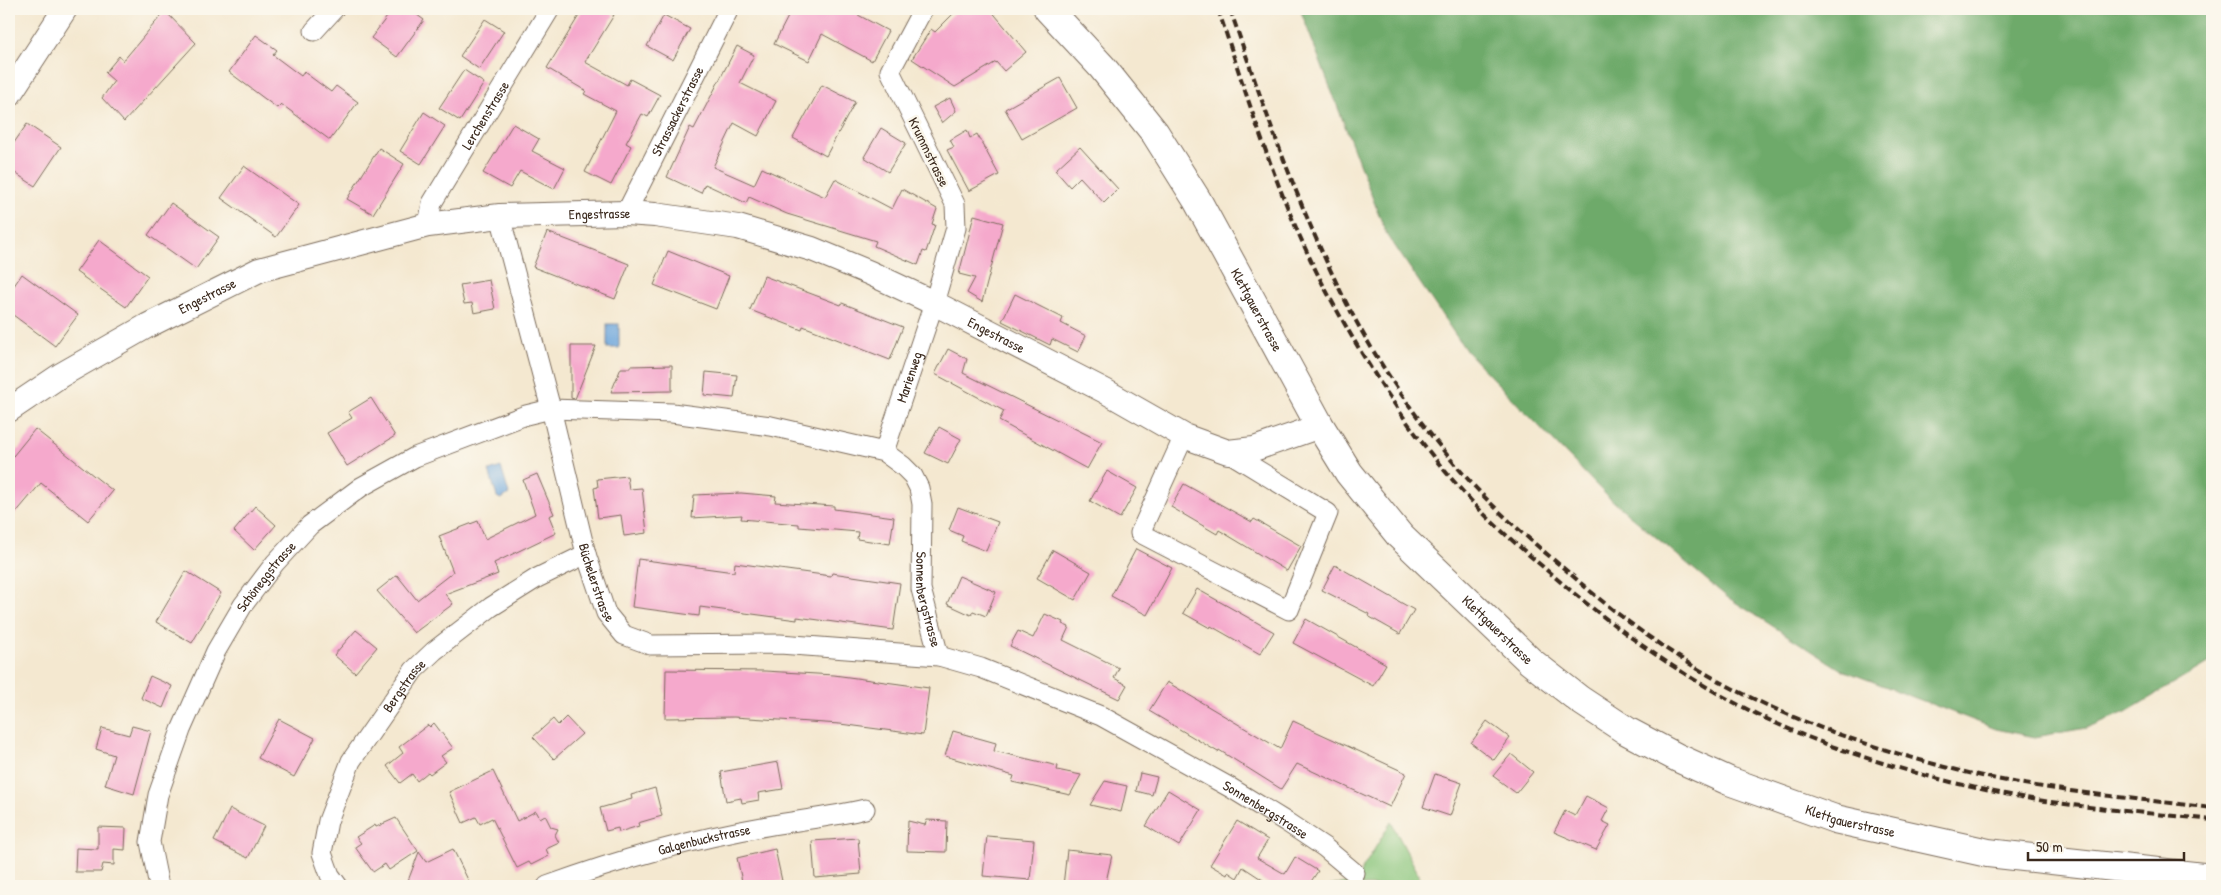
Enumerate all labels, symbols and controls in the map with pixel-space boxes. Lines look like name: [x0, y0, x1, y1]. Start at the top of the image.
street label: Strassackerstrasse: [646, 63, 708, 159]
street label: Lerchenstrasse: [457, 77, 513, 153]
street label: Krummstrasse: [905, 114, 955, 190]
street label: Engestrasse: [569, 203, 632, 224]
street label: Klettgauerstrasse: [1227, 265, 1288, 355]
street label: Engestrasse: [175, 273, 239, 318]
street label: Engestrasse: [965, 312, 1029, 357]
street label: Marienweg: [891, 349, 927, 405]
street label: Schöneggstrasse: [231, 536, 300, 615]
street label: Büchelerstrasse: [575, 541, 620, 626]
street label: Sonnenbergstrasse: [912, 552, 946, 649]
street label: Klettgauerstrasse: [1458, 591, 1538, 669]
street label: Bergstrasse: [378, 654, 429, 716]
street label: Sonnenbergstrasse: [1220, 775, 1313, 843]
street label: Klettgauerstrasse: [1803, 799, 1897, 841]
street label: Galgenbuckstrasse: [656, 819, 752, 859]
scale bar: [2028, 830, 2185, 862]
text: 50 m: [2036, 836, 2063, 857]

